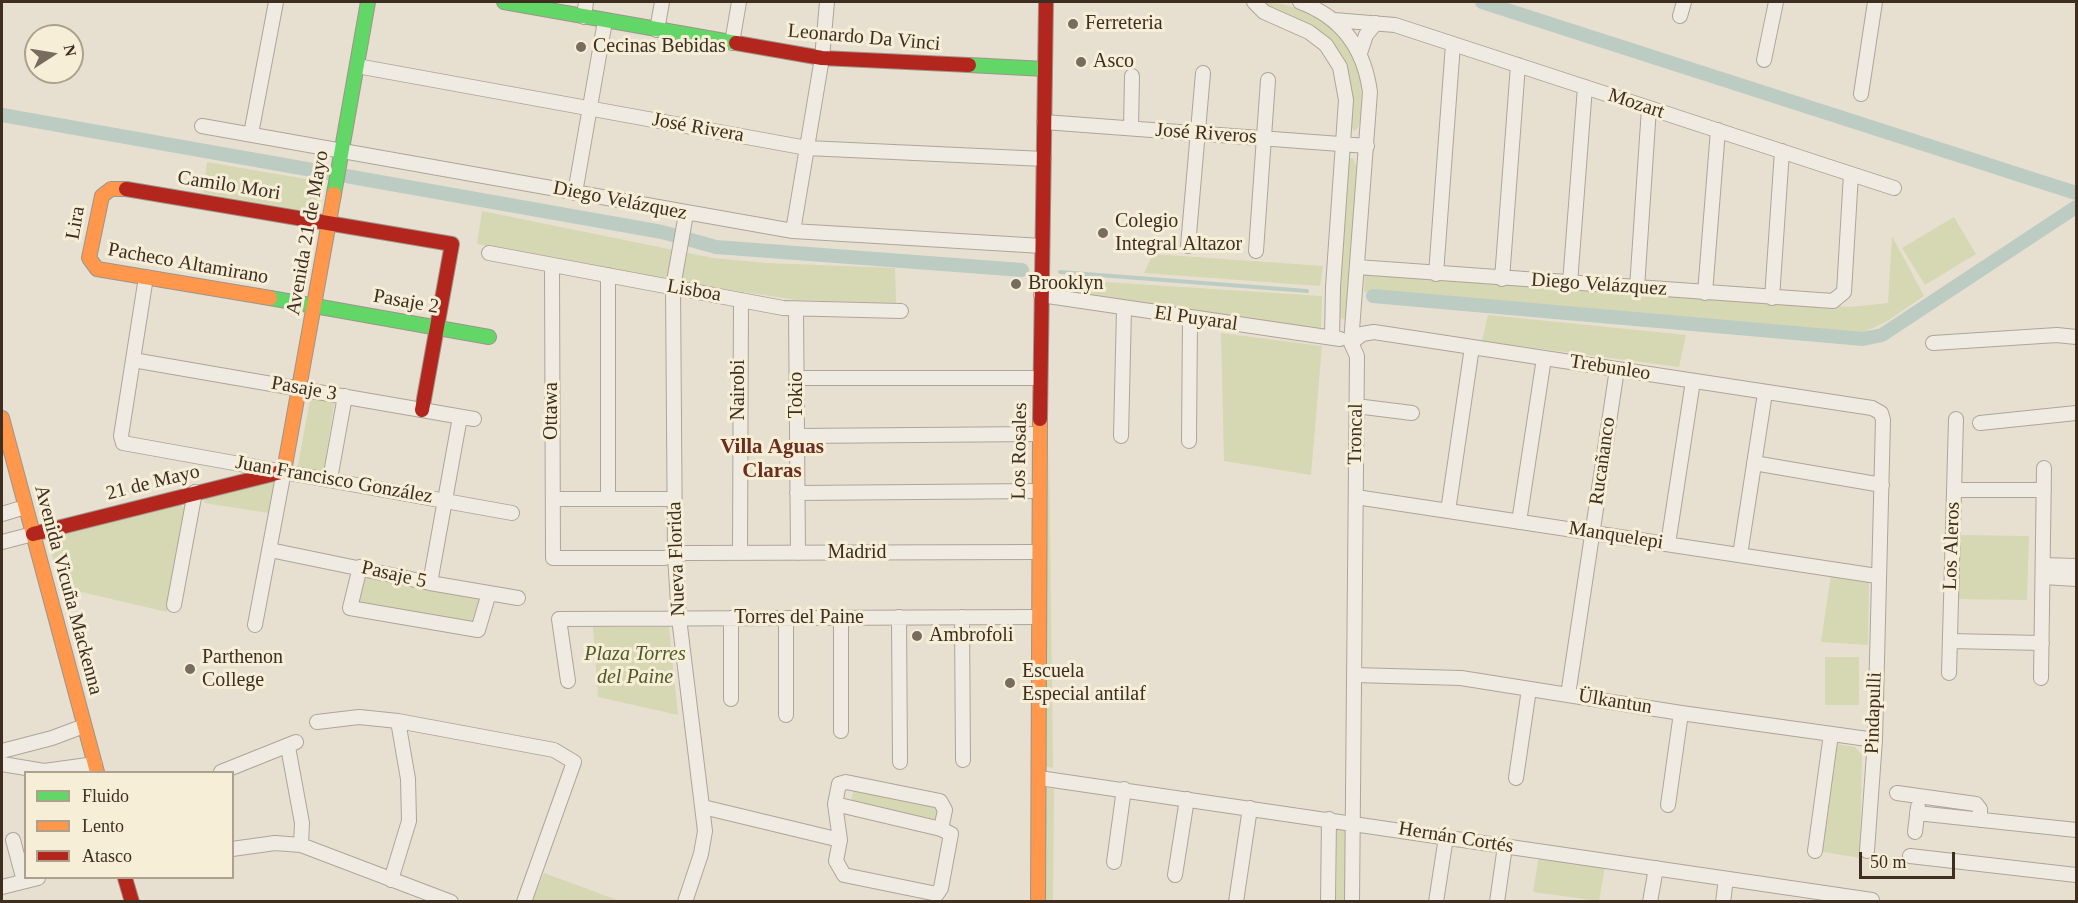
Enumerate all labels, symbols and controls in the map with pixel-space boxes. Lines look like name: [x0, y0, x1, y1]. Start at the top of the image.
place label: Ferreteria: [1085, 12, 1163, 36]
marker: Ferreteria: [1066, 17, 1080, 31]
street label: Leonardo Da Vinci: [787, 19, 941, 57]
north arrow: [24, 24, 84, 84]
place label: Cecinas Bebidas: [593, 35, 726, 59]
marker: Cecinas Bebidas: [574, 40, 588, 54]
text: N: [61, 43, 80, 58]
place label: Asco: [1093, 50, 1134, 74]
marker: Asco: [1074, 55, 1088, 69]
street label: Mozart: [1605, 84, 1667, 124]
street label: José Rivera: [650, 108, 746, 148]
street label: José Riveros: [1154, 118, 1258, 150]
street label: Avenida 21 de Mayo: [282, 149, 334, 317]
street label: Camilo Mori: [176, 166, 282, 206]
street label: Diego Velázquez: [551, 176, 689, 226]
street label: Lira: [61, 205, 91, 241]
place label: Colegio Integral Altazor: [1115, 210, 1242, 257]
marker: Colegio Integral Altazor: [1096, 226, 1110, 240]
street label: Pacheco Altamirano: [106, 238, 270, 290]
street label: Diego Velázquez: [1530, 268, 1668, 302]
place label: Brooklyn: [1028, 272, 1104, 296]
street label: Lisboa: [665, 274, 723, 308]
marker: Brooklyn: [1009, 277, 1023, 291]
street label: Pasaje 2: [371, 284, 441, 320]
street label: El Puyaral: [1153, 301, 1239, 337]
street label: Trebunleo: [1568, 350, 1652, 386]
street label: Nairobi: [727, 359, 751, 421]
street label: Pasaje 3: [269, 371, 339, 407]
street label: Tokio: [785, 372, 809, 418]
street label: Ottawa: [540, 382, 564, 440]
street label: Los Rosales: [1007, 402, 1033, 500]
street label: Troncal: [1343, 403, 1369, 465]
street label: Rucañanco: [1585, 415, 1621, 507]
district label: Villa Aguas Claras: [720, 435, 824, 485]
street label: Juan Francisco González: [233, 451, 435, 509]
street label: 21 de Mayo: [104, 460, 202, 506]
street label: Avenida Vicuña Mackenna: [28, 483, 108, 697]
street label: Nueva Florida: [663, 501, 691, 617]
street label: Los Aleros: [1938, 501, 1966, 591]
street label: Manquelepi: [1567, 517, 1665, 555]
street label: Madrid: [828, 541, 886, 565]
street label: Pasaje 5: [359, 556, 429, 594]
street label: Torres del Paine: [734, 606, 864, 630]
place label: Ambrofoli: [929, 624, 1013, 648]
marker: Ambrofoli: [910, 629, 924, 643]
park label: Plaza Torres del Paine: [584, 643, 686, 690]
place label: Parthenon College: [202, 646, 283, 693]
place label: Escuela Especial antilaf: [1022, 660, 1146, 707]
marker: Parthenon College: [183, 662, 197, 676]
street label: Pindapulli: [1861, 671, 1887, 755]
marker: Escuela Especial antilaf: [1003, 676, 1017, 690]
street label: Ülkantun: [1576, 684, 1654, 720]
legend: [24, 771, 234, 879]
text: Fluido: [82, 786, 129, 806]
text: Lento: [82, 816, 124, 836]
street label: Hernán Cortés: [1397, 817, 1515, 859]
scale bar: [1862, 840, 1958, 878]
text: Atasco: [82, 846, 132, 866]
text: 50 m: [1870, 852, 1907, 872]

